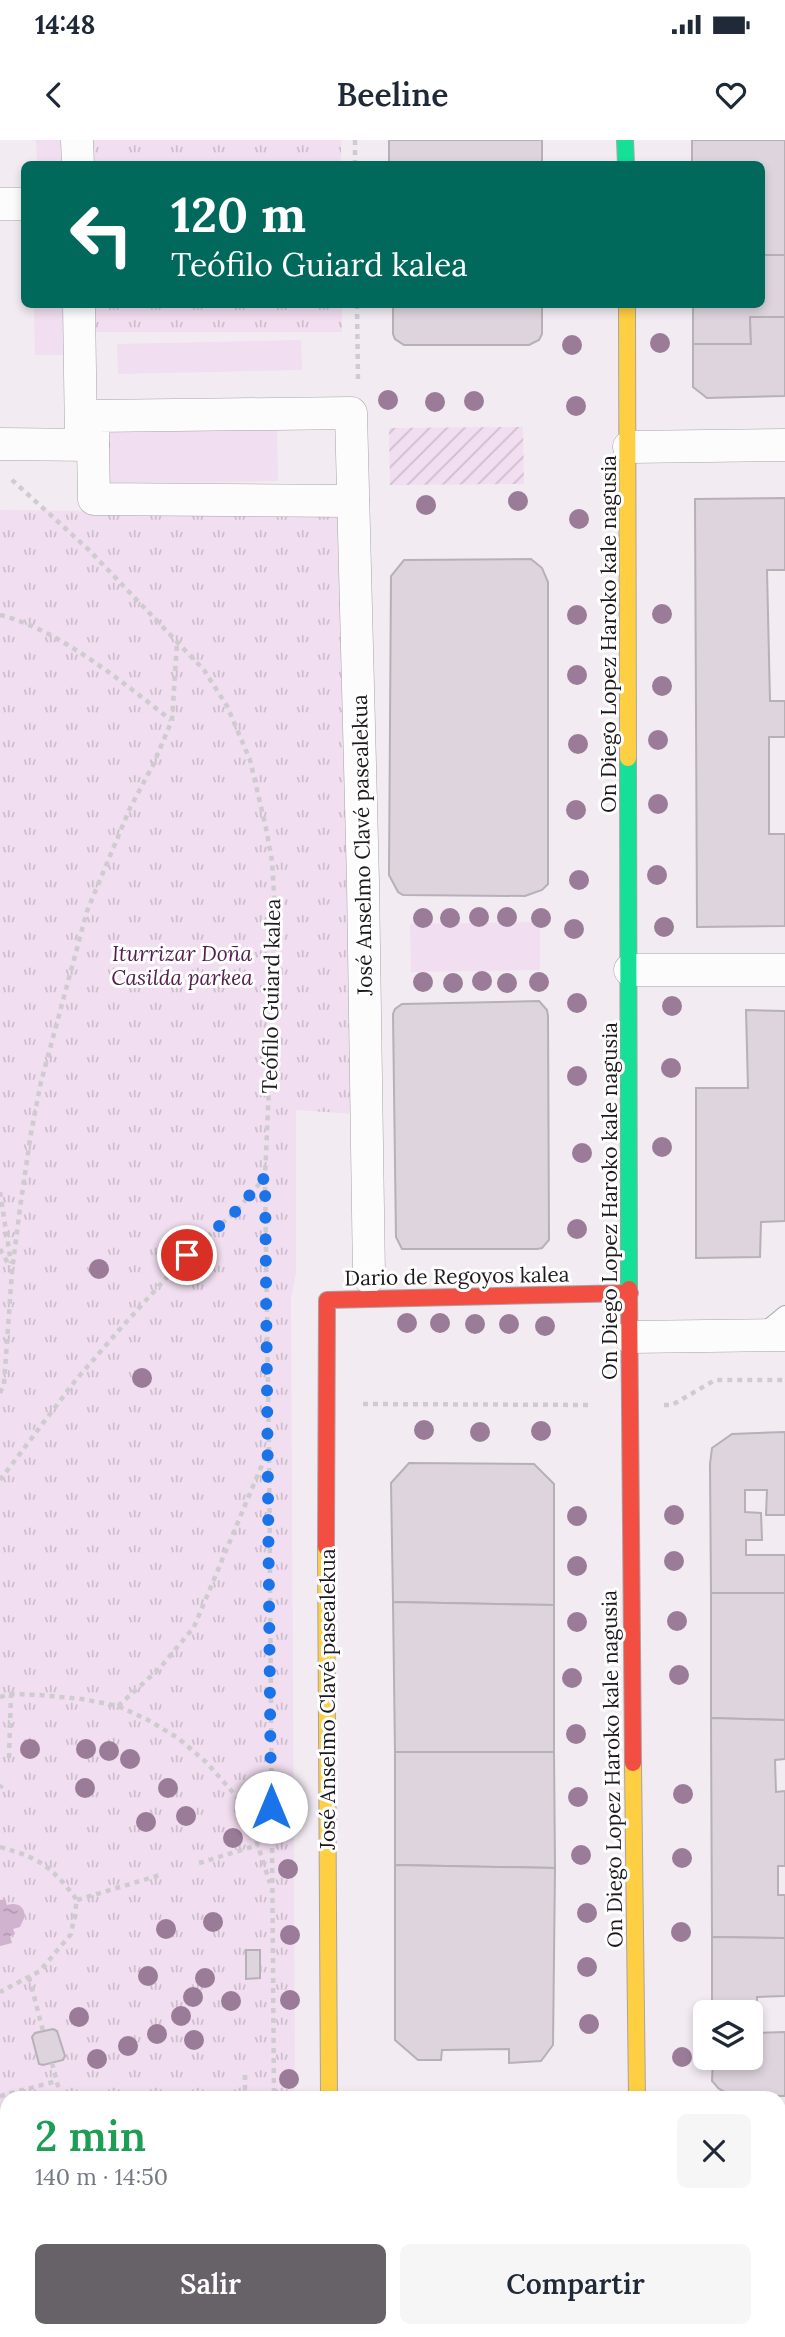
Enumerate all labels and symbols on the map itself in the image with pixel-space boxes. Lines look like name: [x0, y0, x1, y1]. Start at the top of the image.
street label: On Diego Lopez Haroko kale nagusia: [595, 455, 622, 813]
street label: José Anselmo Clavé pasealekua: [346, 694, 378, 997]
street label: Teófilo Guiard kalea: [256, 898, 286, 1094]
park label: Iturrizar Doña Casilda parkea: [111, 940, 253, 991]
street label: On Diego Lopez Haroko kale nagusia: [596, 1022, 623, 1380]
pin: [157, 1225, 217, 1285]
street label: Dario de Regoyos kalea: [344, 1261, 570, 1291]
street label: José Anselmo Clavé pasealekua: [314, 1548, 341, 1851]
street label: On Diego Lopez Haroko kale nagusia: [595, 1590, 629, 1948]
position arrow: [234, 1770, 308, 1844]

